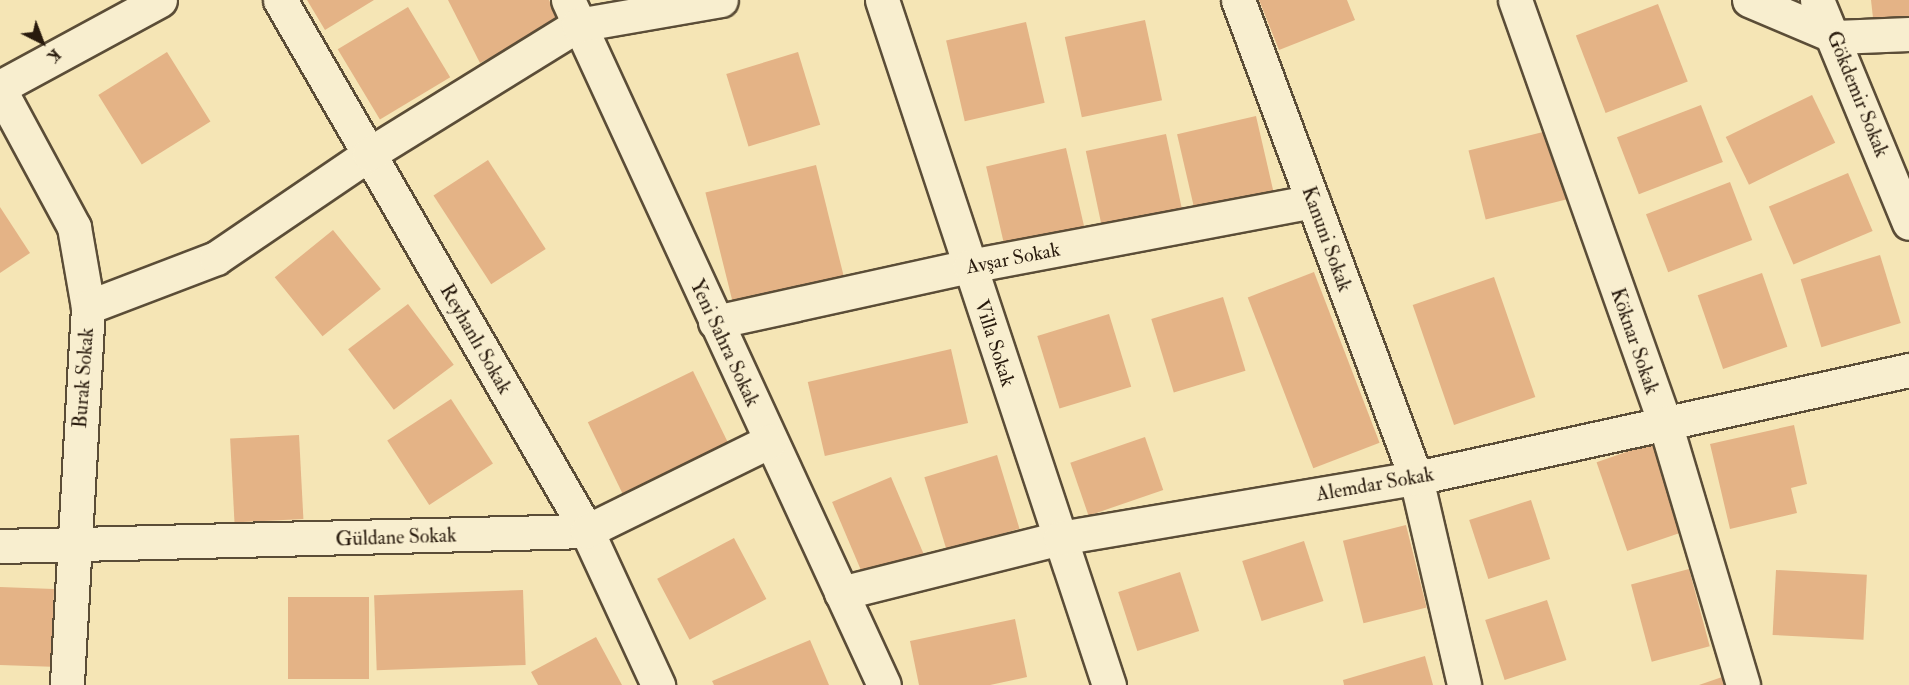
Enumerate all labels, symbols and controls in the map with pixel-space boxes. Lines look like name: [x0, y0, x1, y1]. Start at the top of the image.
north arrow: [12, 12, 72, 72]
street label: Gökdemir Sokak: [1822, 27, 1894, 161]
text: K: [43, 44, 65, 67]
street label: Kanuni Sokak: [1297, 183, 1357, 295]
street label: Avşar Sokak: [964, 237, 1062, 279]
street label: Yeni Sahra Sokak: [685, 276, 765, 410]
street label: Reyhanlı Sokak: [435, 280, 517, 398]
street label: Köknar Sokak: [1606, 285, 1664, 397]
street label: Villa Sokak: [970, 297, 1020, 389]
street label: Burak Sokak: [68, 327, 98, 429]
street label: Alemdar Sokak: [1314, 462, 1436, 506]
street label: Güldane Sokak: [335, 523, 457, 551]

